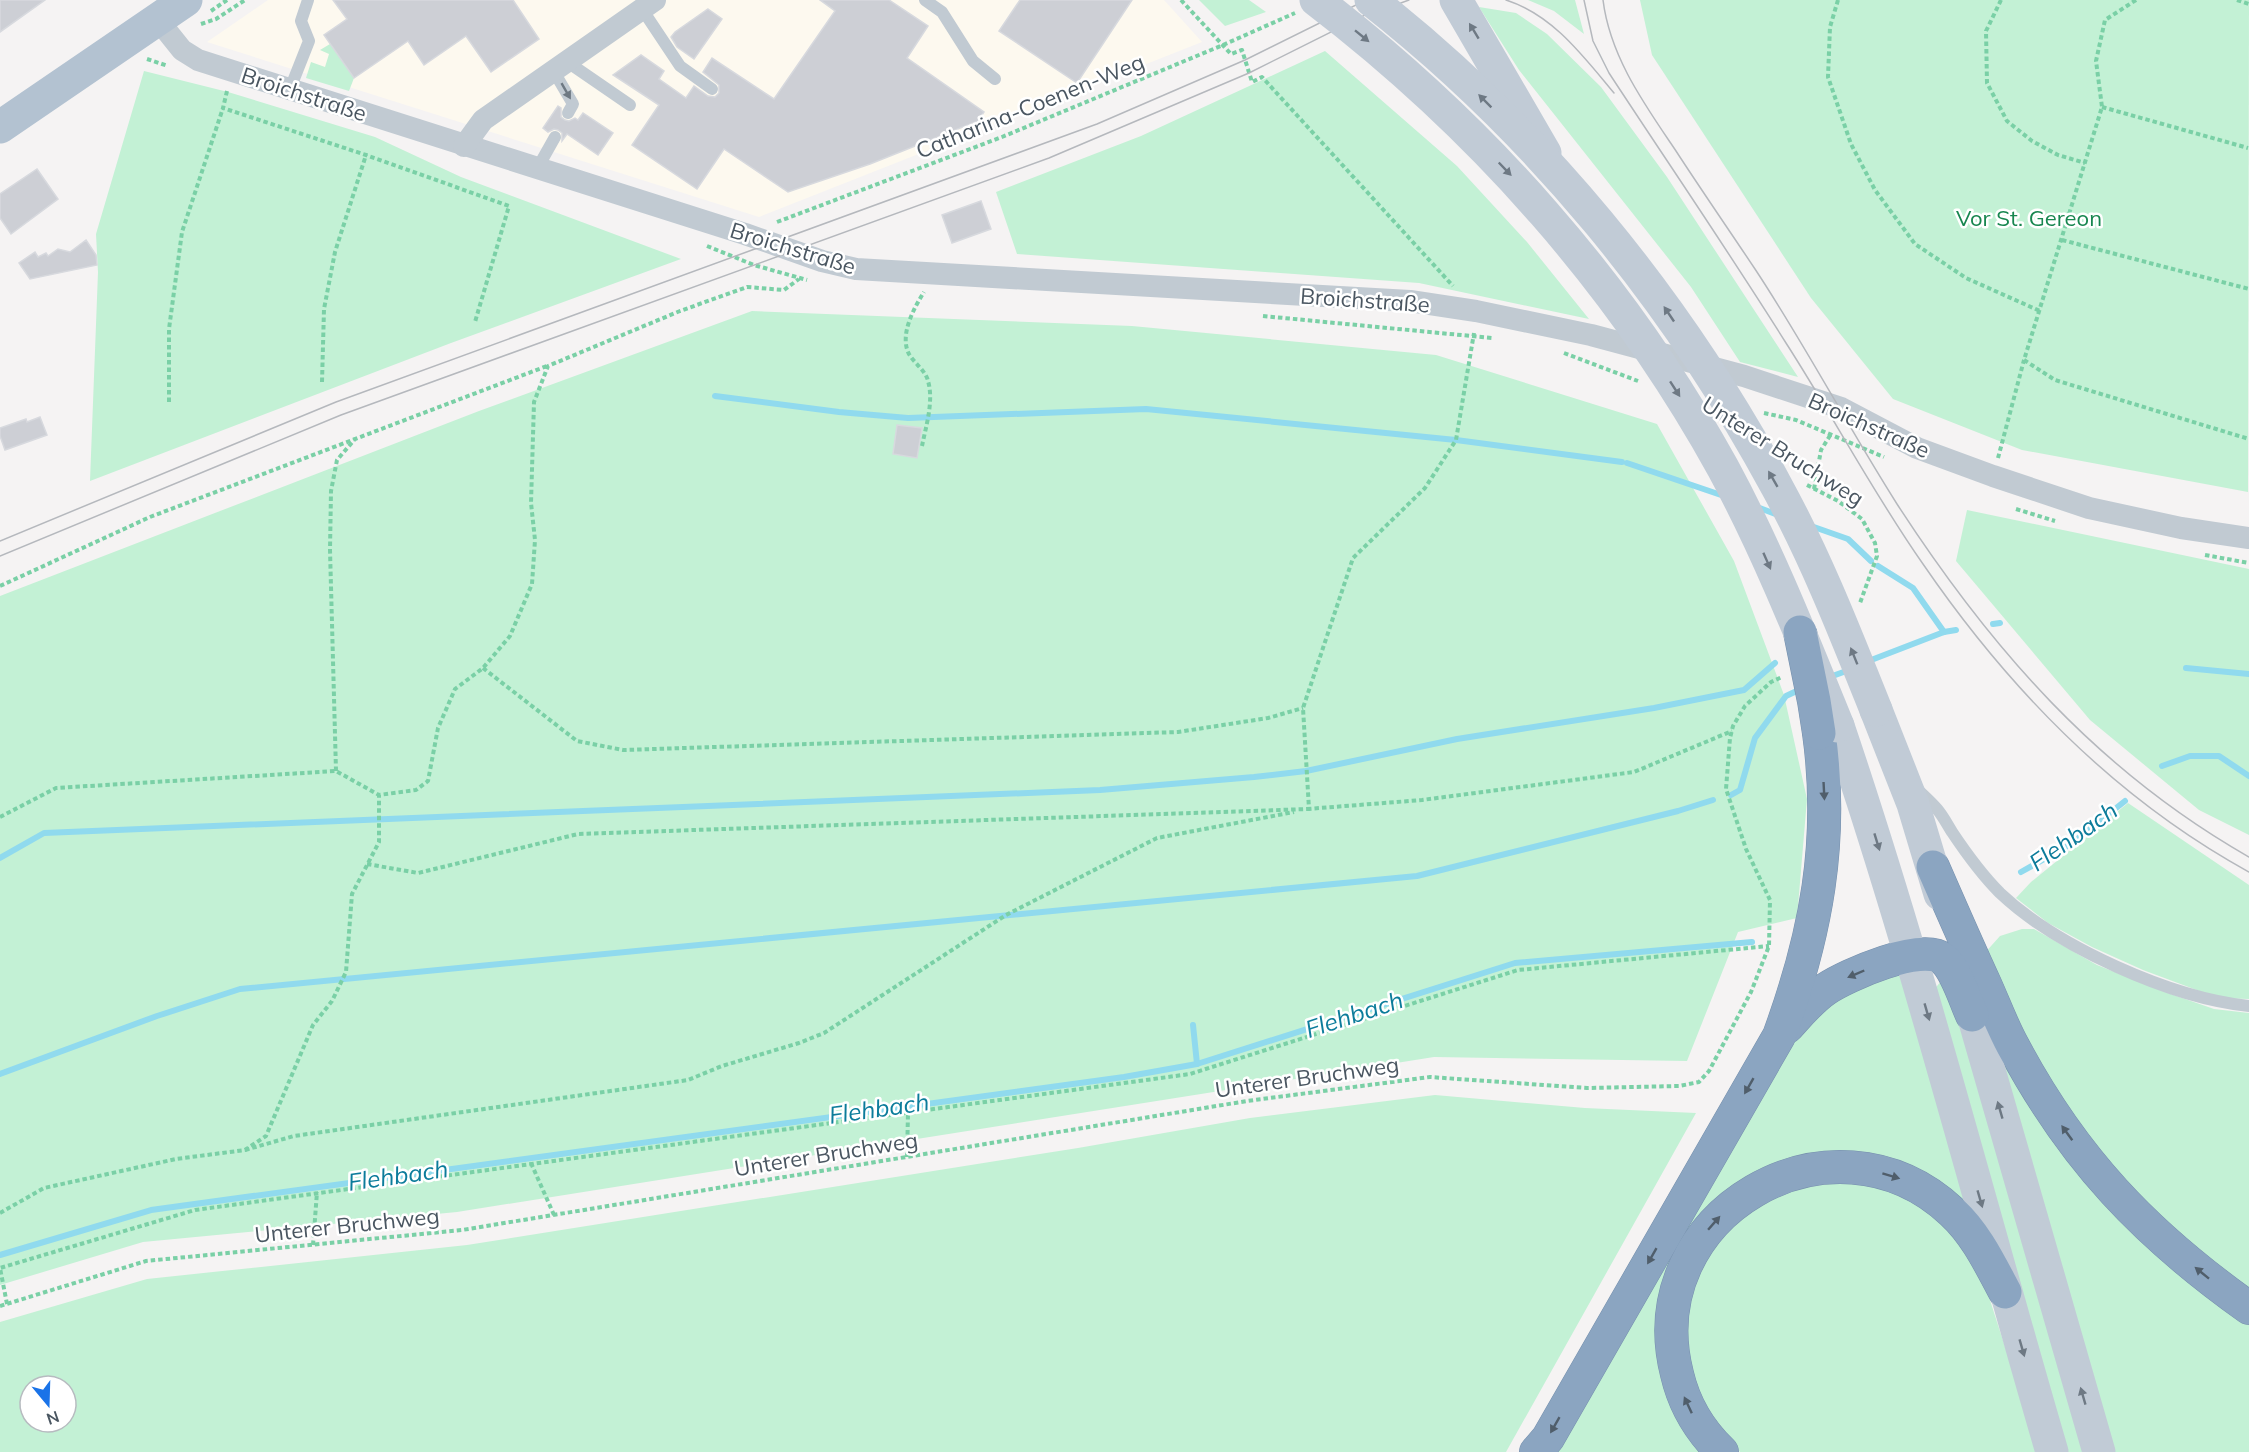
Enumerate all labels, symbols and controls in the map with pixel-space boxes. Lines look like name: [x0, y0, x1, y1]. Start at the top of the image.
one-way arrow: [1469, 22, 1479, 39]
one-way arrow: [1354, 30, 1370, 43]
street label: Catharina-Coenen-Weg: [912, 47, 1148, 165]
street label: Broichstraße: [238, 61, 370, 127]
one-way arrow: [561, 83, 571, 100]
one-way arrow: [1479, 95, 1493, 109]
one-way arrow: [1497, 162, 1511, 176]
park label: Vor St. Gereon: [1956, 204, 2102, 232]
street label: Broichstraße: [727, 216, 859, 280]
street label: Broichstraße: [1299, 282, 1431, 318]
one-way arrow: [1663, 306, 1674, 323]
one-way arrow: [1669, 381, 1681, 397]
street label: Broichstraße: [1804, 386, 1934, 464]
street label: Unterer Bruchweg: [1697, 390, 1869, 512]
one-way arrow: [1768, 470, 1778, 487]
one-way arrow: [1763, 552, 1772, 569]
one-way arrow: [1849, 647, 1858, 665]
one-way arrow: [1819, 782, 1828, 801]
water label: Flehbach: [2023, 795, 2123, 877]
one-way arrow: [1873, 833, 1882, 851]
one-way arrow: [1846, 969, 1864, 979]
water label: Flehbach: [1301, 984, 1407, 1044]
one-way arrow: [1923, 1003, 1932, 1021]
street label: Unterer Bruchweg: [1213, 1050, 1401, 1104]
one-way arrow: [1745, 1078, 1755, 1095]
water label: Flehbach: [827, 1086, 931, 1130]
one-way arrow: [1995, 1101, 2004, 1119]
street label: Unterer Bruchweg: [732, 1126, 920, 1182]
one-way arrow: [2061, 1126, 2073, 1142]
water label: Flehbach: [346, 1153, 450, 1197]
one-way arrow: [1882, 1172, 1900, 1181]
one-way arrow: [1975, 1190, 1985, 1209]
street label: Unterer Bruchweg: [253, 1201, 441, 1249]
one-way arrow: [1707, 1215, 1720, 1231]
one-way arrow: [1647, 1247, 1657, 1264]
one-way arrow: [2194, 1268, 2209, 1280]
one-way arrow: [2018, 1339, 2027, 1357]
north arrow: [18, 1374, 78, 1434]
one-way arrow: [2078, 1387, 2087, 1405]
one-way arrow: [1684, 1396, 1693, 1413]
text: N: [44, 1407, 62, 1430]
one-way arrow: [1550, 1416, 1560, 1433]

